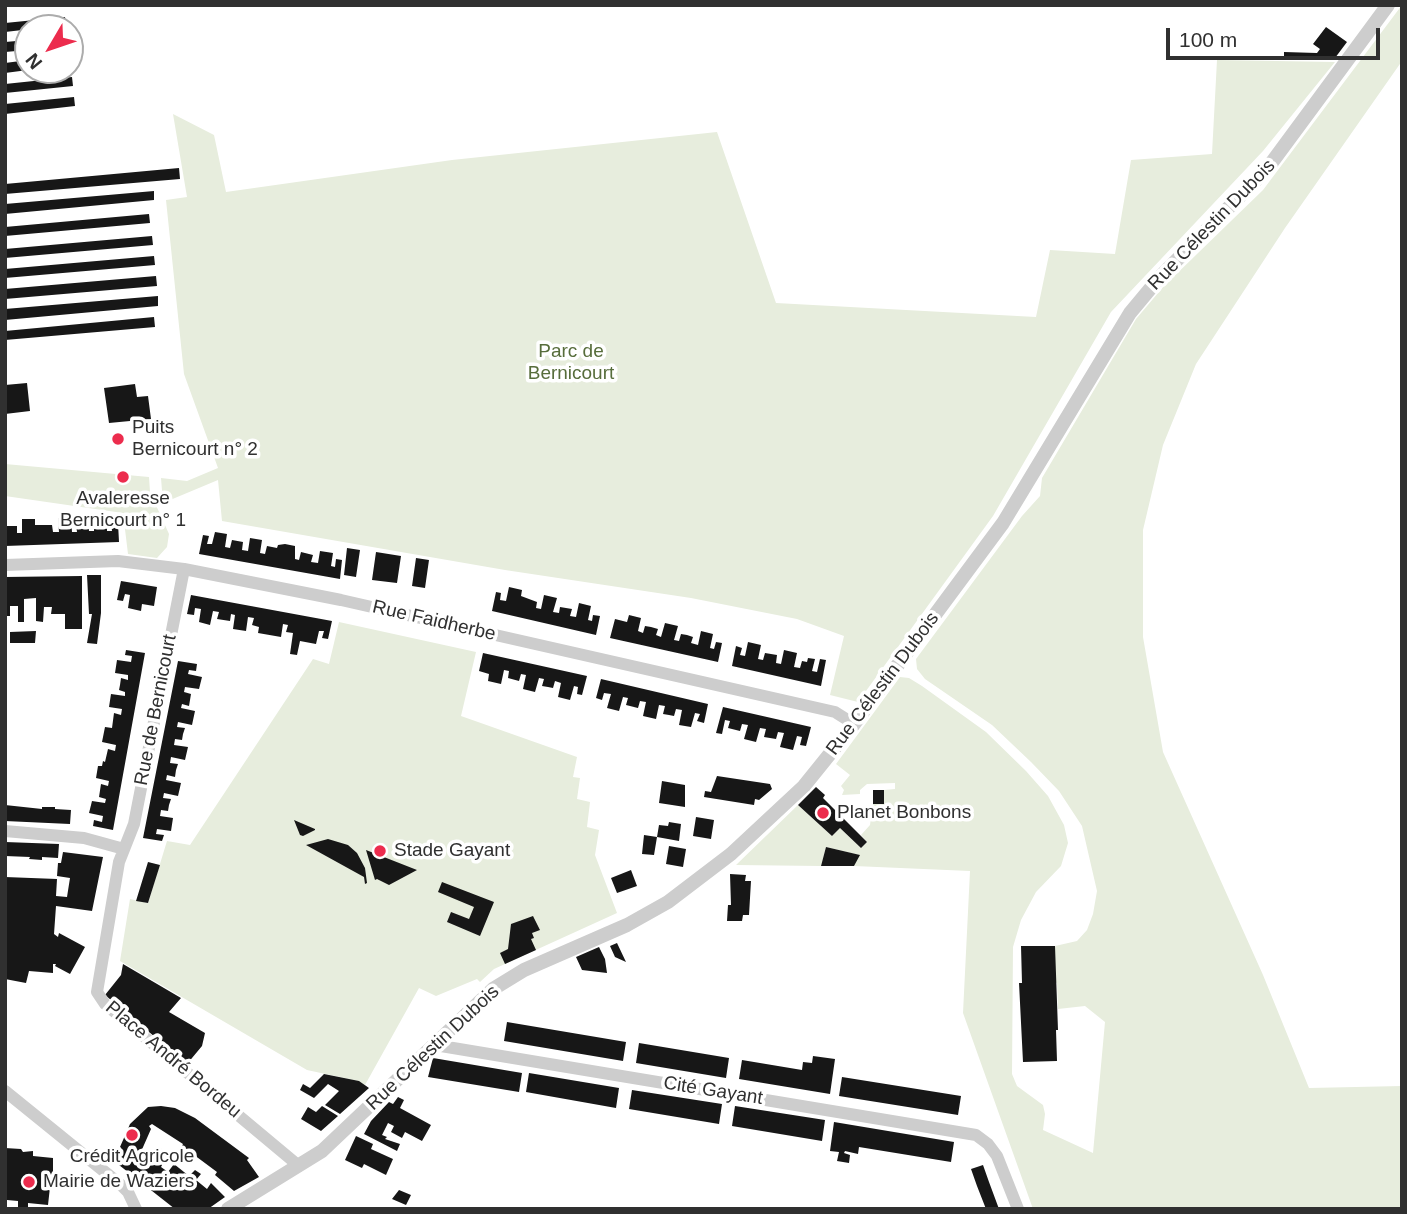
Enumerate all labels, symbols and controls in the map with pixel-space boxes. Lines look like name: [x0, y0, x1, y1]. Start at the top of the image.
north arrow: [14, 14, 84, 84]
scale bar: [1169, 14, 1382, 58]
text: 100 m: [1179, 28, 1237, 51]
text: N: [21, 49, 46, 73]
street label: Rue Célestin Dubois: [1144, 155, 1280, 295]
park label: Parc de Bernicourt: [528, 341, 614, 385]
place label: Puits Bernicourt n° 2: [132, 417, 258, 461]
marker: Puits Bernicourt n° 2: [110, 431, 126, 447]
marker: Avaleresse Bernicourt n° 1: [115, 469, 131, 485]
place label: Avaleresse Bernicourt n° 1: [60, 488, 186, 532]
street label: Rue Faidherbe: [370, 596, 498, 646]
street label: Rue Célestin Dubois: [822, 608, 944, 760]
street label: Rue de Bernicourt: [130, 633, 182, 787]
place label: Planet Bonbons: [837, 802, 971, 824]
marker: Planet Bonbons: [815, 805, 831, 821]
place label: Stade Gayant: [394, 840, 510, 862]
marker: Stade Gayant: [372, 843, 388, 859]
street label: Rue Célestin Dubois: [362, 981, 504, 1115]
street label: Place André Bordeu: [101, 997, 245, 1123]
street label: Cité Gayant: [662, 1072, 764, 1110]
marker: Crédit Agricole: [124, 1127, 140, 1143]
place label: Crédit Agricole: [70, 1146, 194, 1168]
place label: Mairie de Waziers: [43, 1171, 194, 1193]
marker: Mairie de Waziers: [21, 1174, 37, 1190]

